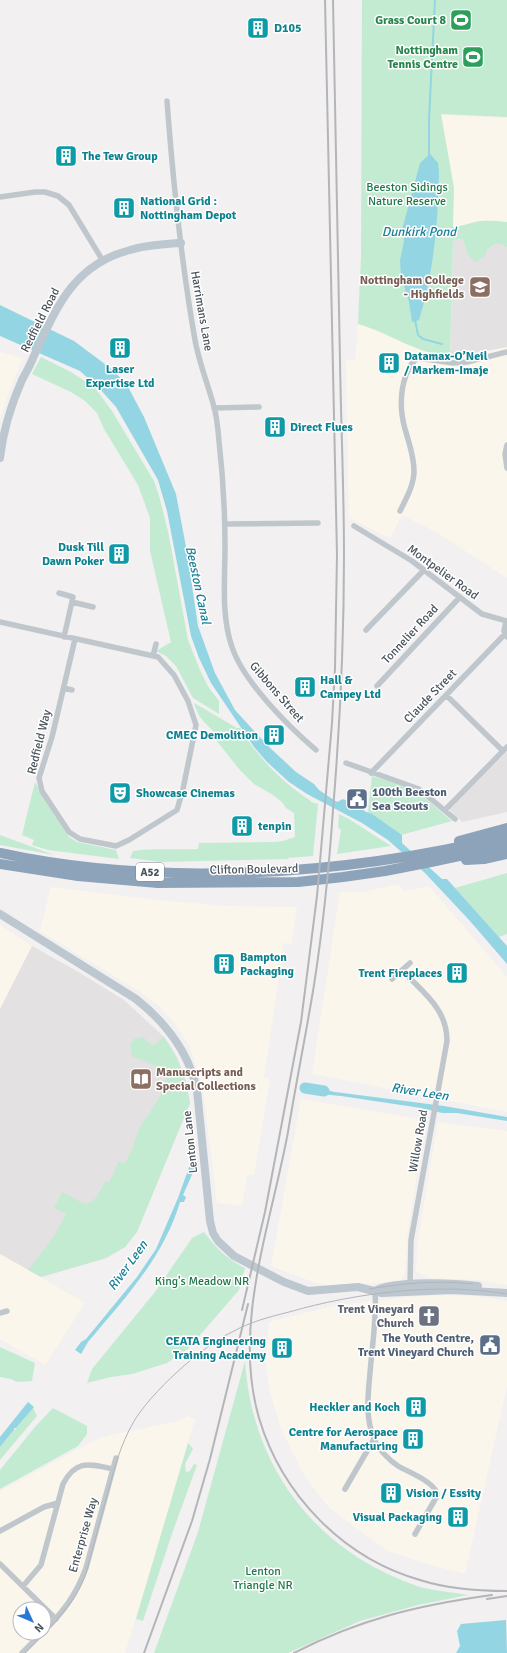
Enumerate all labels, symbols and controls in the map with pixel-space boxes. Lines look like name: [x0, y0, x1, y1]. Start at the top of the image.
sports icon: Grass Court 8: [448, 7, 474, 33]
place label: Grass Court 8: [375, 13, 447, 28]
building icon: D105: [245, 15, 271, 41]
place label: D105: [274, 21, 301, 36]
place label: Nottingham Tennis Centre: [387, 43, 458, 72]
sports icon: Nottingham Tennis Centre: [460, 44, 486, 70]
building icon: The Tew Group: [53, 143, 79, 169]
place label: The Tew Group: [82, 149, 158, 164]
park label: Beeston Sidings Nature Reserve: [366, 180, 448, 209]
place label: National Grid : Nottingham Depot: [140, 194, 237, 223]
building icon: National Grid : Nottingham Depot: [111, 195, 137, 221]
water label: Dunkirk Pond: [382, 224, 458, 240]
street label: Harrimans Lane: [187, 270, 216, 352]
place label: Nottingham College - Highfields: [360, 273, 465, 302]
school or university icon: Nottingham College - Highfields: [467, 274, 493, 300]
street label: Redfield Road: [18, 285, 63, 355]
building icon: Laser Expertise Ltd: [107, 335, 133, 361]
place label: Datamax-O’Neil / Markem-Imaje: [404, 349, 489, 378]
building icon: Datamax-O’Neil / Markem-Imaje: [376, 350, 402, 376]
place label: Laser Expertise Ltd: [85, 362, 155, 391]
building icon: Direct Flues: [262, 414, 288, 440]
place label: Direct Flues: [290, 420, 353, 435]
place label: Dusk Till Dawn Poker: [42, 540, 104, 569]
building icon: Dusk Till Dawn Poker: [106, 541, 132, 567]
street label: Montpelier Road: [404, 541, 481, 603]
water label: Beeston Canal: [182, 545, 214, 627]
street label: Tonnelier Road: [379, 602, 442, 667]
street label: Gibbons Street: [246, 659, 307, 726]
street label: Claude Street: [401, 666, 460, 727]
place label: Hall & Campey Ltd: [320, 673, 381, 702]
building icon: Hall & Campey Ltd: [292, 674, 318, 700]
street label: Redfield Way: [24, 708, 55, 776]
building icon: CMEC Demolition: [261, 722, 287, 748]
place label: CMEC Demolition: [166, 728, 258, 743]
theatre icon: Showcase Cinemas: [107, 780, 133, 806]
place label: 100th Beeston Sea Scouts: [372, 785, 447, 814]
place label: Showcase Cinemas: [136, 786, 235, 801]
public building icon: 100th Beeston Sea Scouts: [344, 786, 370, 812]
building icon: tenpin: [229, 813, 255, 839]
place label: tenpin: [257, 819, 292, 834]
street label: Clifton Boulevard: [210, 861, 298, 878]
road number: A52: [136, 863, 164, 881]
place label: Bampton Packaging: [240, 950, 295, 979]
building icon: Bampton Packaging: [211, 951, 237, 977]
building icon: Trent Fireplaces: [444, 960, 470, 986]
place label: Trent Fireplaces: [358, 966, 443, 981]
place label: Manuscripts and Special Collections: [156, 1065, 256, 1094]
library icon: Manuscripts and Special Collections: [128, 1066, 154, 1092]
water label: River Leen: [390, 1080, 450, 1105]
street label: Willow Road: [406, 1109, 431, 1174]
street label: Lenton Lane: [180, 1110, 201, 1174]
water label: River Leen: [104, 1237, 152, 1294]
park label: King's Meadow NR: [155, 1274, 249, 1289]
place label: Trent Vineyard Church: [338, 1302, 415, 1331]
church icon: Trent Vineyard Church: [416, 1303, 442, 1329]
place label: The Youth Centre, Trent Vineyard Church: [358, 1331, 474, 1360]
public building icon: The Youth Centre, Trent Vineyard Church: [477, 1332, 503, 1358]
place label: CEATA Engineering Training Academy: [166, 1334, 267, 1363]
building icon: CEATA Engineering Training Academy: [269, 1335, 295, 1361]
building icon: Heckler and Koch: [403, 1394, 429, 1420]
place label: Heckler and Koch: [309, 1400, 400, 1415]
place label: Centre for Aerospace Manufacturing: [289, 1425, 399, 1454]
building icon: Centre for Aerospace Manufacturing: [400, 1426, 426, 1452]
building icon: Vision / Essity: [378, 1480, 404, 1506]
place label: Vision / Essity: [406, 1486, 481, 1501]
street label: Enterprise Way: [66, 1496, 101, 1574]
building icon: Visual Packaging: [445, 1504, 471, 1530]
place label: Visual Packaging: [353, 1510, 443, 1525]
park label: Lenton Triangle NR: [233, 1564, 293, 1593]
north arrow: [12, 1601, 52, 1641]
text: N: [31, 1620, 46, 1635]

